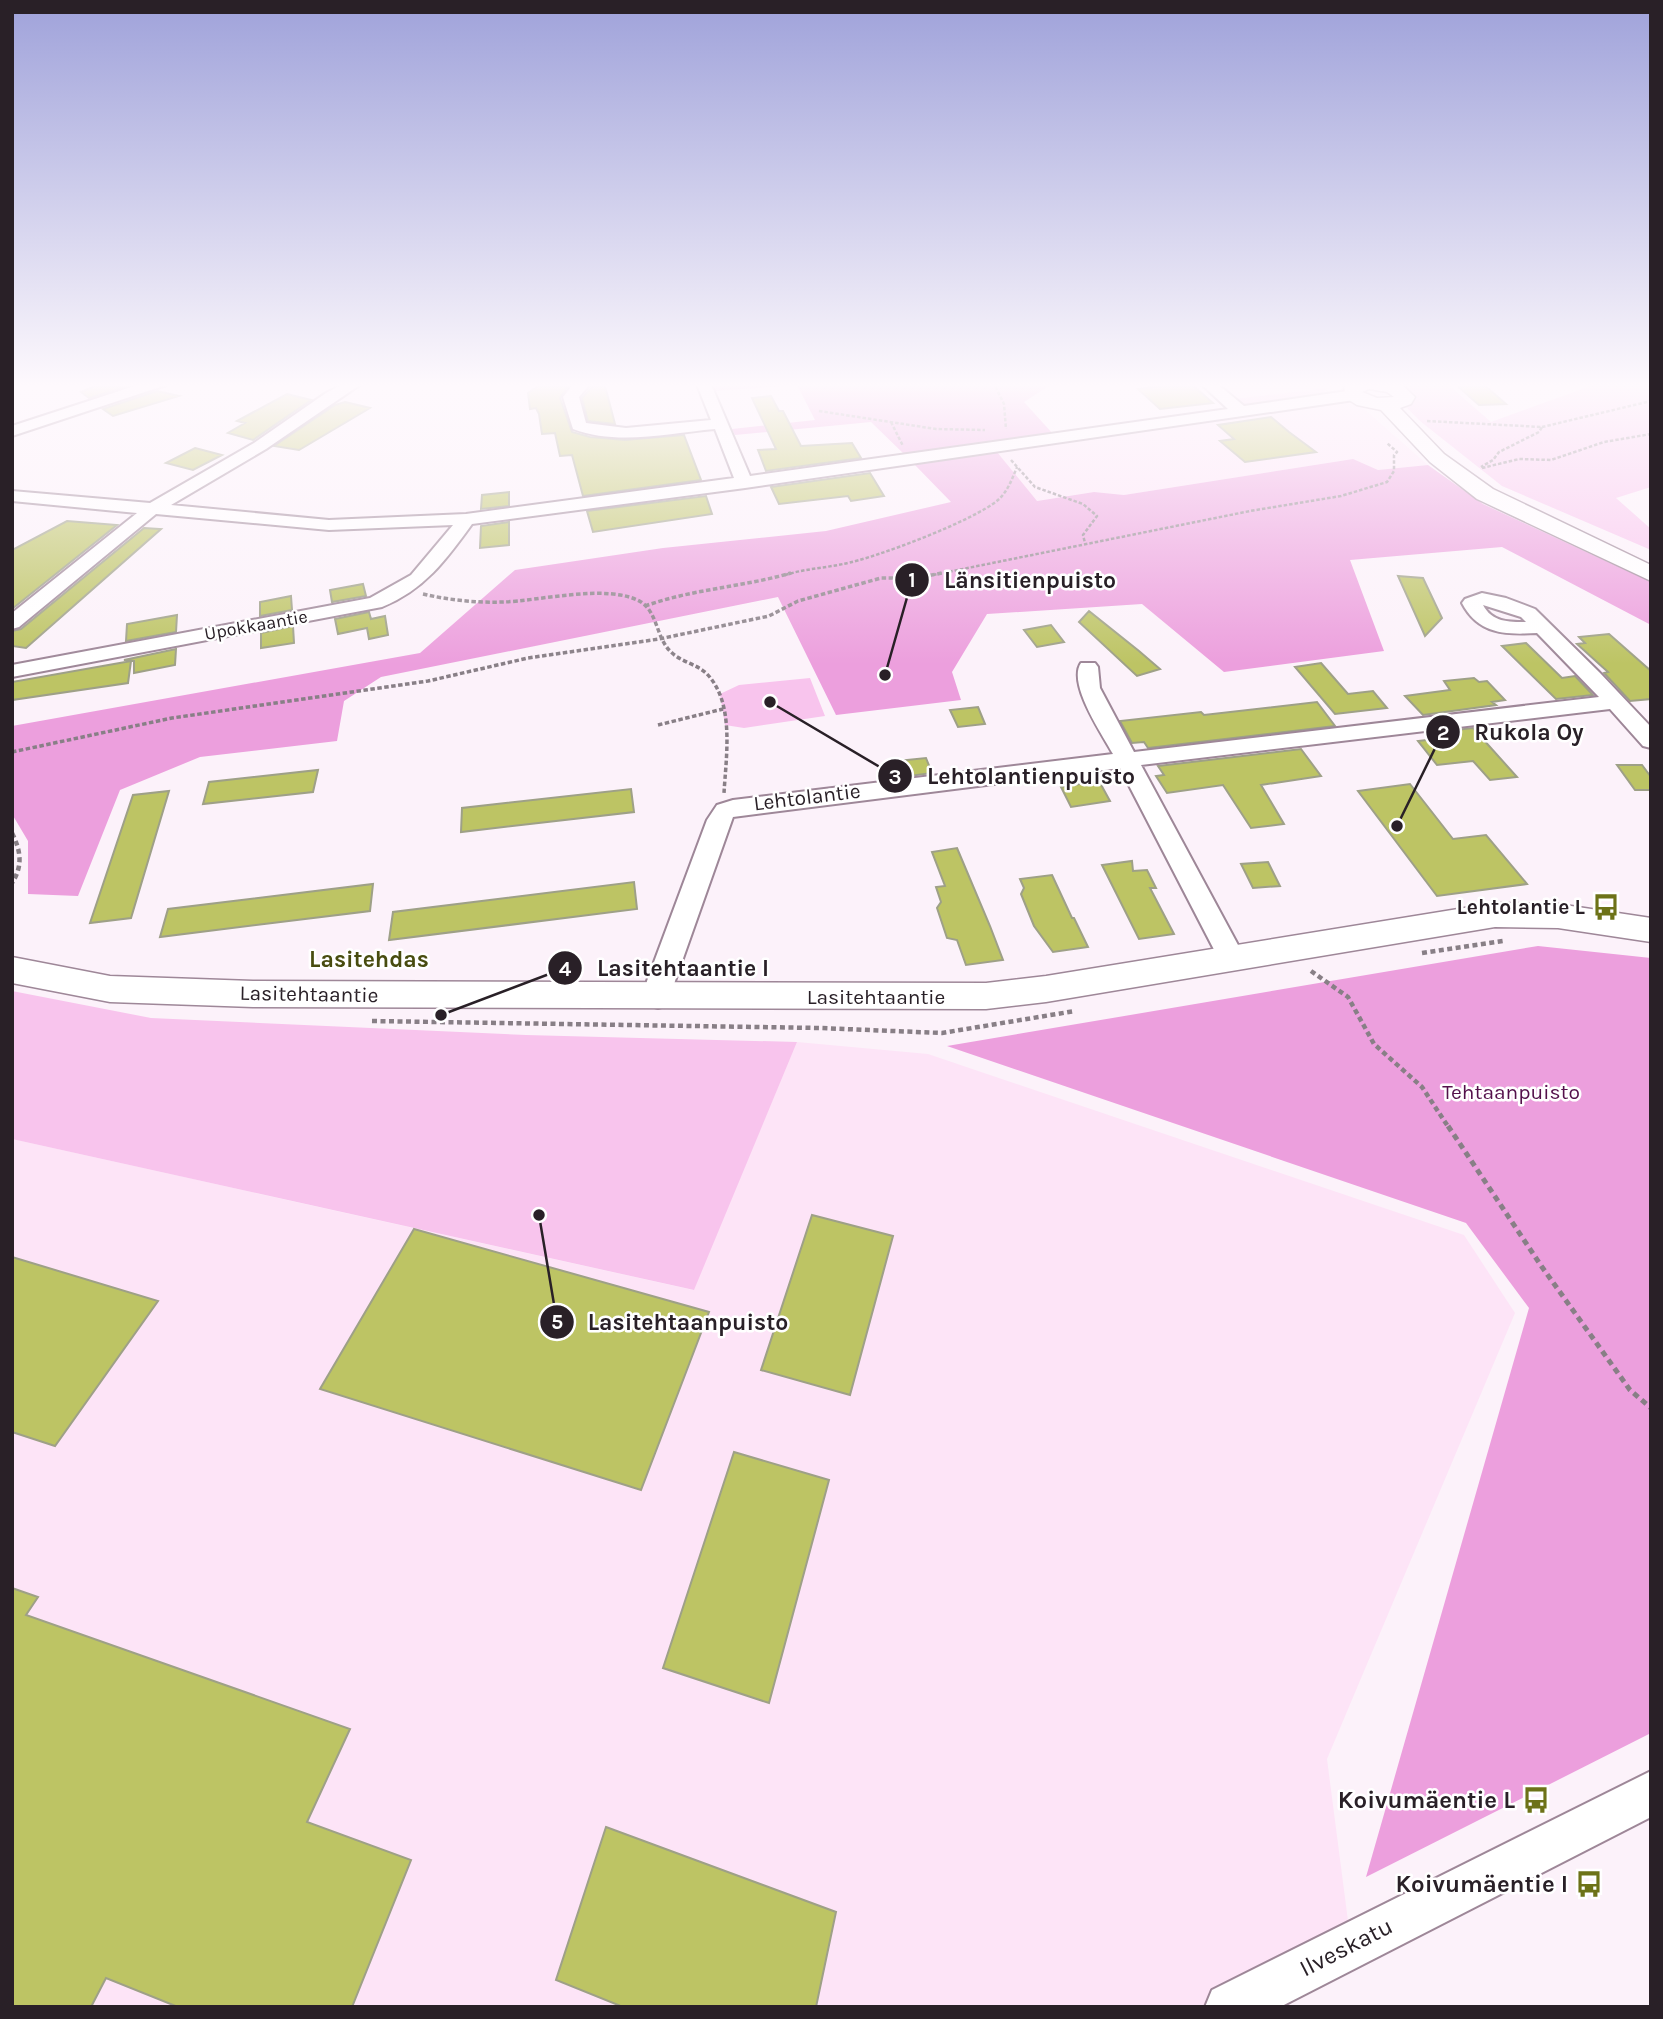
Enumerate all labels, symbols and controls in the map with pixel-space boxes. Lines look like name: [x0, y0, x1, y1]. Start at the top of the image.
callout: Länsitienpuisto: [895, 558, 1130, 602]
text: Länsitienpuisto: [944, 567, 1116, 594]
text: 1: [908, 568, 916, 592]
street label: Upokkaantie: [203, 605, 309, 645]
callout: Rukola Oy: [1425, 710, 1598, 754]
text: Rukola Oy: [1474, 719, 1584, 746]
text: 2: [1437, 721, 1449, 745]
callout: Lehtolantienpuisto: [878, 754, 1149, 798]
text: Lehtolantienpuisto: [927, 763, 1135, 790]
text: 3: [888, 765, 902, 789]
street label: Lehtolantie: [752, 779, 862, 815]
bus stop icon: Lehtolantie L: [1591, 892, 1621, 922]
place label: Lehtolantie L: [1456, 895, 1586, 919]
district label: Lasitehdas: [309, 946, 429, 973]
callout: Lasitehtaantie I: [548, 946, 783, 990]
text: Lasitehtaantie I: [597, 955, 769, 982]
text: 4: [559, 957, 572, 981]
street label: Lasitehtaantie: [239, 981, 379, 1007]
street label: Lasitehtaantie: [807, 985, 945, 1009]
park label: Tehtaanpuisto: [1442, 1080, 1580, 1104]
callout: Lasitehtaanpuisto: [539, 1300, 803, 1344]
text: Lasitehtaanpuisto: [588, 1309, 788, 1336]
text: 5: [551, 1310, 563, 1334]
bus stop icon: Koivumäentie L: [1521, 1785, 1551, 1815]
place label: Koivumäentie L: [1338, 1786, 1515, 1814]
bus stop icon: Koivumäentie I: [1574, 1869, 1604, 1899]
place label: Koivumäentie I: [1395, 1870, 1568, 1898]
street label: Ilveskatu: [1295, 1912, 1397, 1982]

